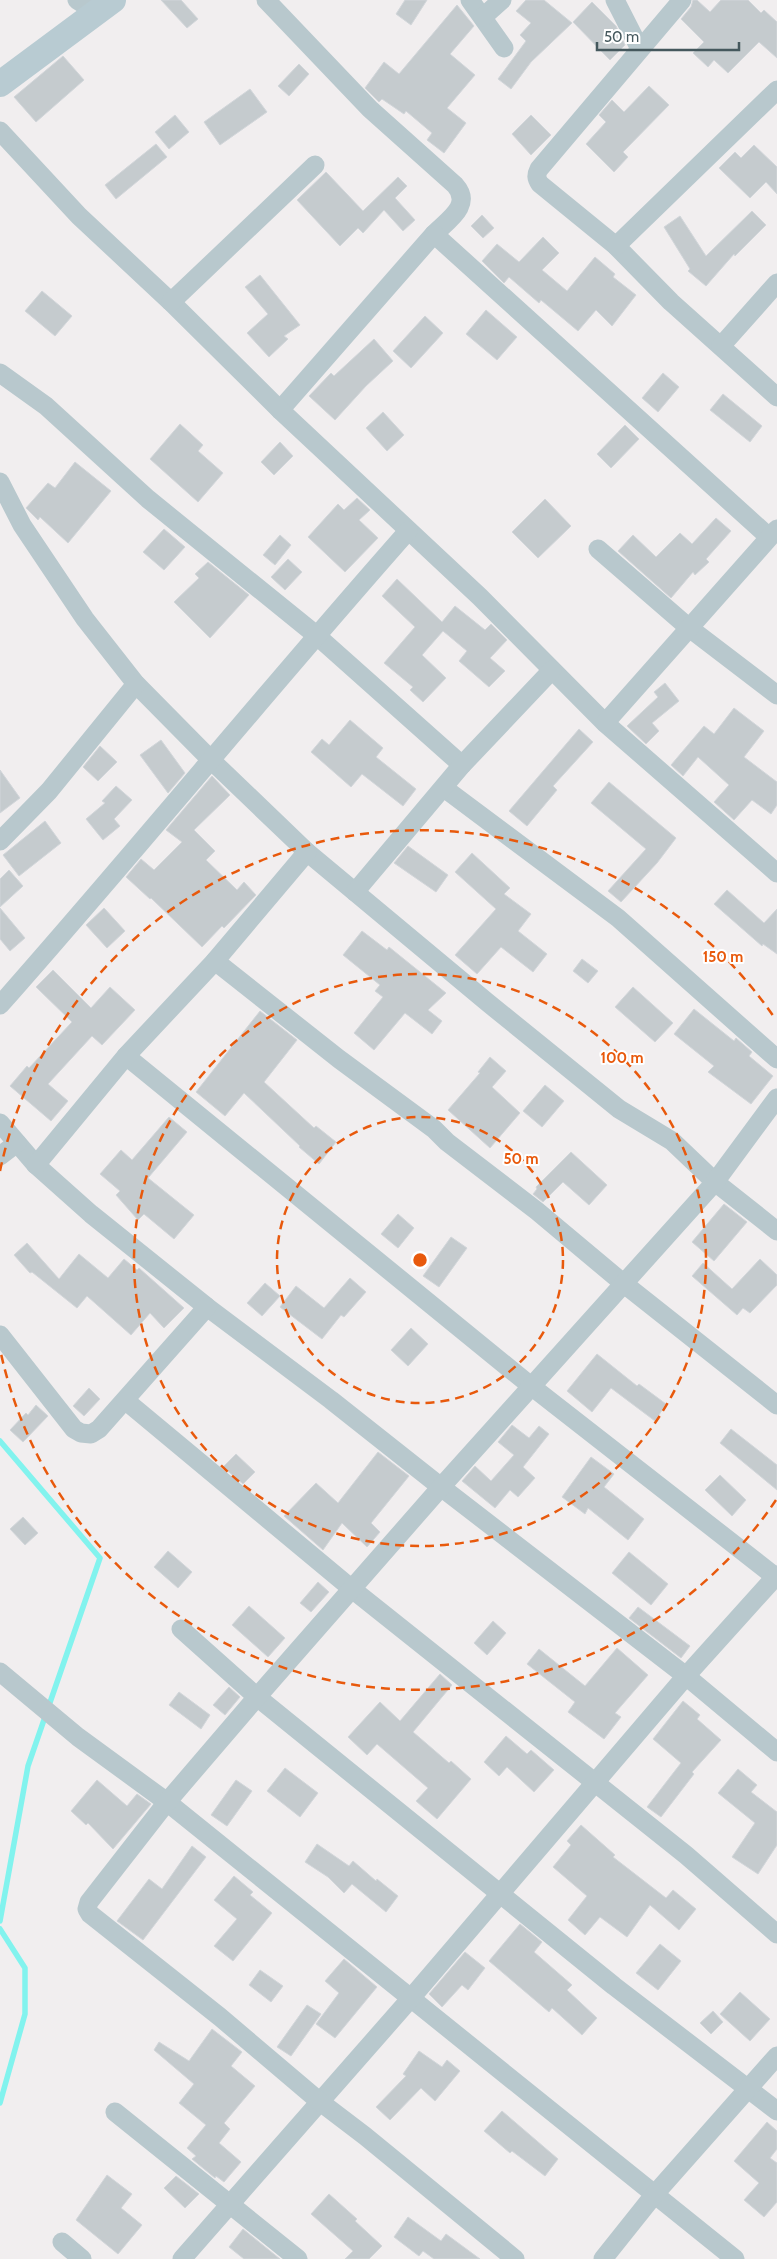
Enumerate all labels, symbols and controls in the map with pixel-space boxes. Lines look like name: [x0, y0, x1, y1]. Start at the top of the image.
scale bar: [597, 20, 740, 52]
text: 50 m: [604, 28, 639, 46]
text: 150 m: [703, 948, 743, 966]
text: 100 m: [600, 1049, 644, 1067]
text: 50 m: [503, 1150, 539, 1168]
centre of rings: [411, 1251, 429, 1269]

